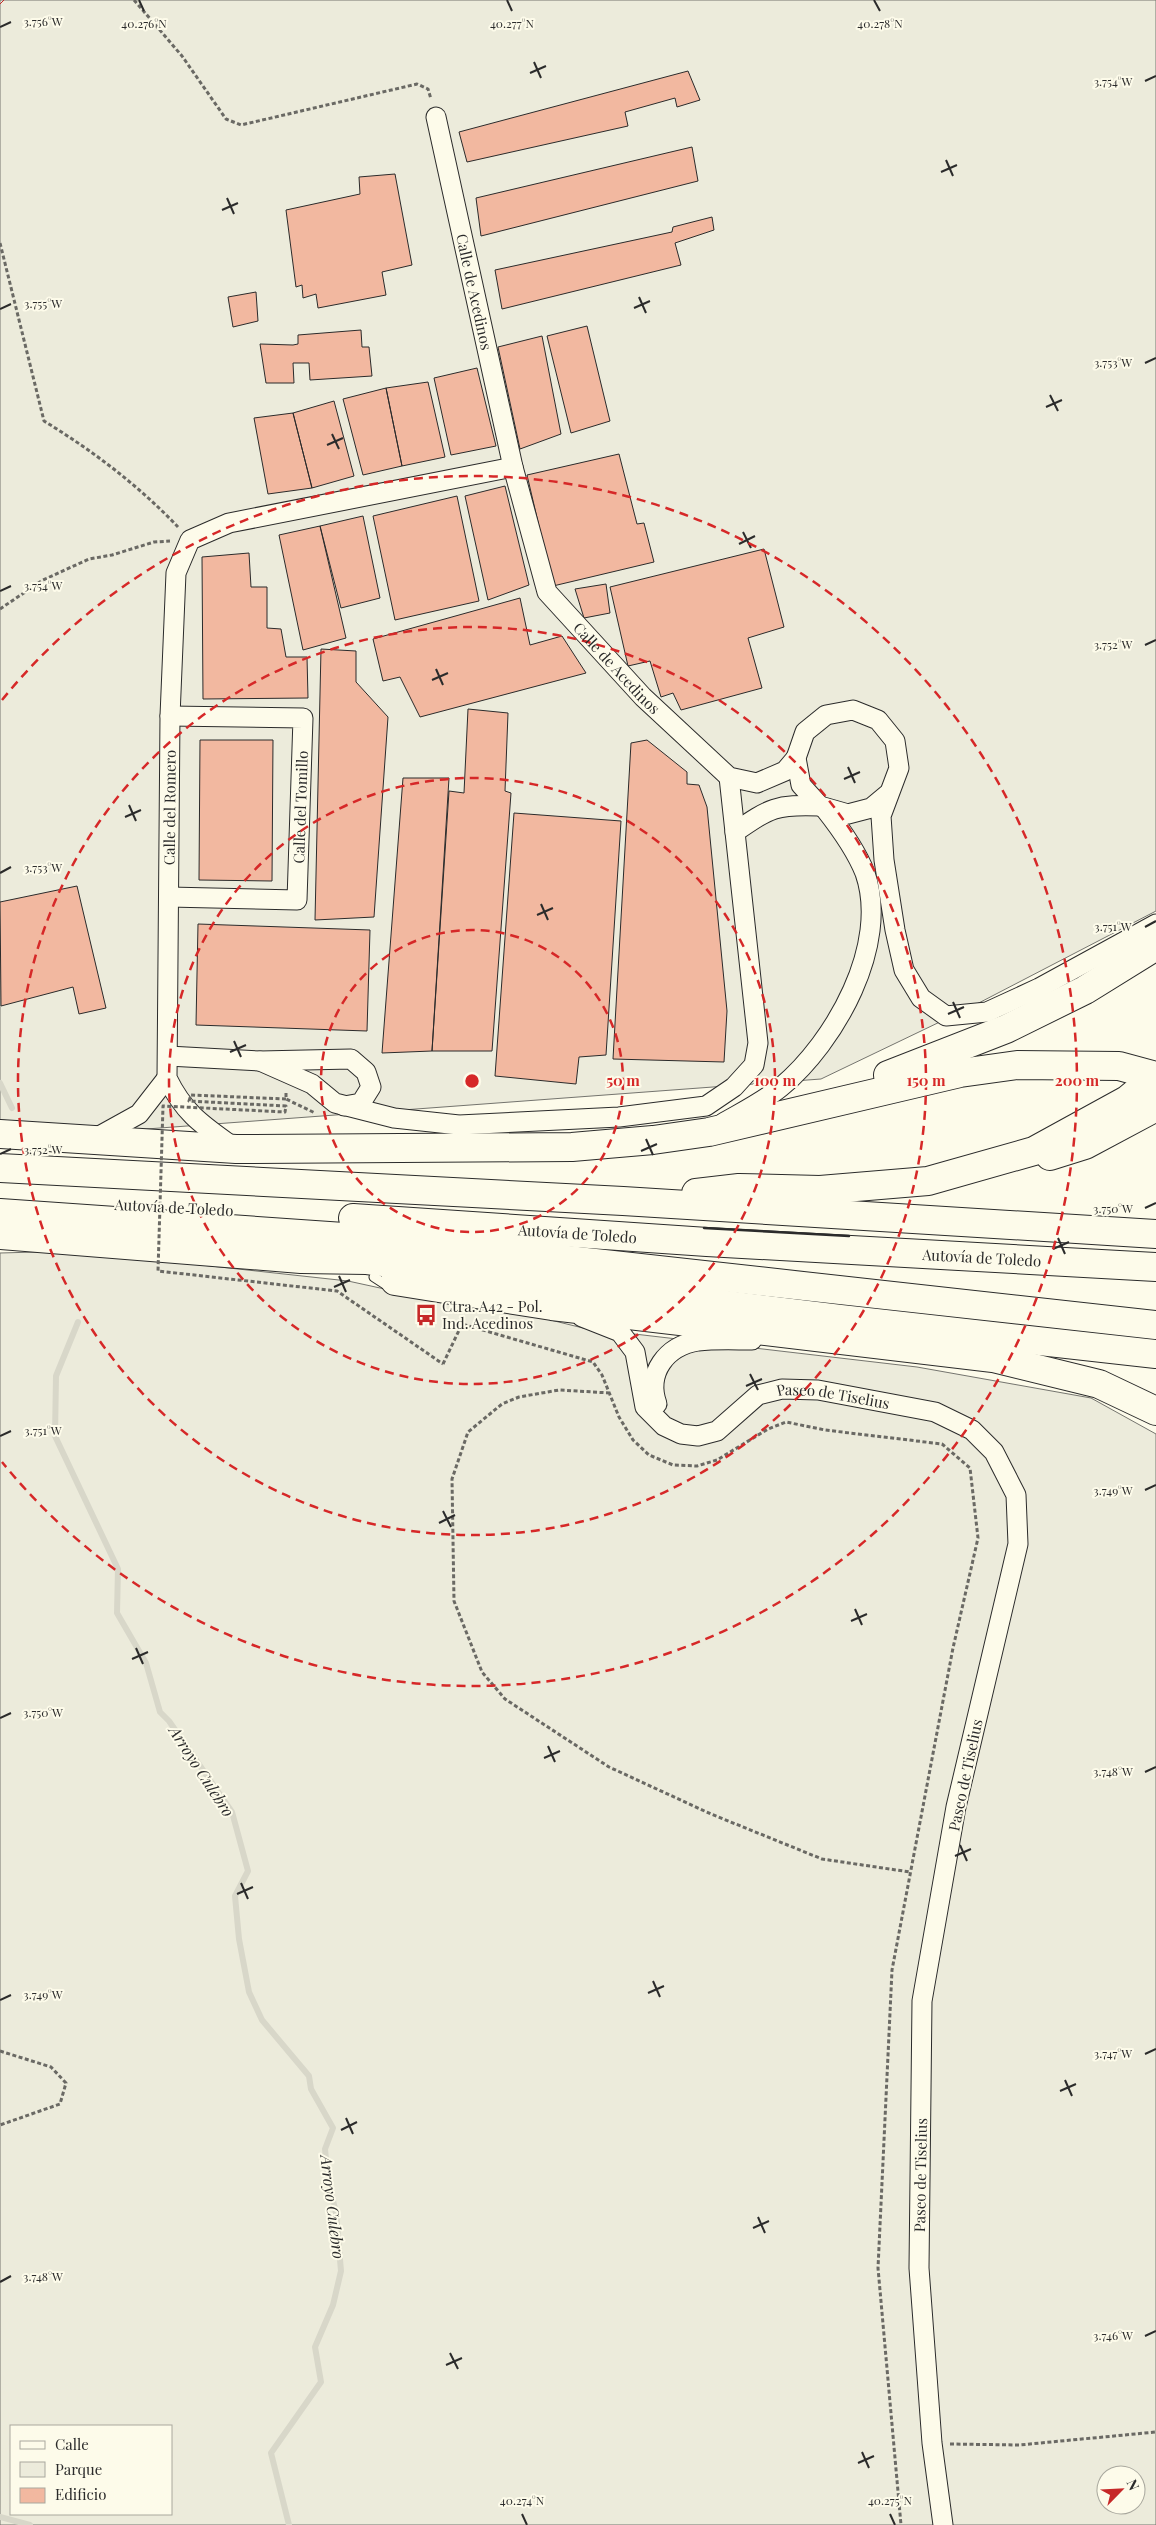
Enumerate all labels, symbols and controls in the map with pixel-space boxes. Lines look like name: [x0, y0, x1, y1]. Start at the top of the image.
text: 3.756°W: [23, 13, 63, 29]
text: 40.276°N: [121, 15, 167, 31]
text: 40.277°N: [490, 15, 535, 31]
text: 40.278°N: [857, 15, 903, 31]
text: 3.754°W: [1094, 73, 1133, 89]
street label: Calle de Acedinos: [452, 232, 497, 352]
text: 3.755°W: [24, 295, 62, 311]
text: 3.753°W: [1094, 354, 1132, 370]
text: 3.754°W: [24, 577, 63, 593]
street label: Calle de Acedinos: [569, 618, 665, 718]
text: 3.752°W: [1094, 636, 1132, 652]
street label: Calle del Romero: [159, 750, 180, 865]
street label: Calle del Tomillo: [288, 750, 312, 864]
text: 3.753°W: [24, 859, 62, 875]
text: 3.751°W: [1094, 918, 1132, 934]
text: 50 m: [606, 1070, 640, 1090]
text: 100 m: [754, 1070, 797, 1090]
text: 150 m: [906, 1070, 946, 1090]
text: 200 m: [1055, 1070, 1100, 1090]
centre of rings: [463, 1072, 481, 1090]
text: 3.752°W: [24, 1141, 62, 1157]
street label: Autovía de Toledo: [113, 1194, 234, 1220]
text: 3.750°W: [1093, 1200, 1133, 1216]
street label: Autovía de Toledo: [516, 1219, 638, 1247]
street label: Autovía de Toledo: [921, 1244, 1042, 1271]
place label: Ctra. A42 - Pol. Ind. Acedinos: [442, 1296, 543, 1333]
bus stop icon: Ctra. A42 - Pol. Ind. Acedinos: [413, 1302, 439, 1328]
street label: Paseo de Tiselius: [774, 1378, 891, 1413]
text: 3.751°W: [24, 1422, 62, 1438]
text: 3.749°W: [1093, 1482, 1133, 1498]
text: 3.750°W: [23, 1704, 63, 1720]
street label: Paseo de Tiselius: [943, 1717, 987, 1833]
water label: Arroyo Culebro: [164, 1720, 239, 1821]
text: 3.748°W: [1093, 1763, 1133, 1779]
text: 3.749°W: [23, 1986, 63, 2002]
text: 3.747°W: [1094, 2045, 1132, 2061]
street label: Paseo de Tiselius: [909, 2118, 931, 2232]
water label: Arroyo Culebro: [316, 2152, 350, 2260]
text: 3.748°W: [23, 2268, 63, 2284]
text: 3.746°W: [1093, 2327, 1133, 2343]
legend: [10, 2425, 172, 2515]
text: Calle: [55, 2434, 89, 2454]
text: Parque: [55, 2459, 102, 2479]
north arrow: [1096, 2465, 1146, 2515]
text: N: [1123, 2476, 1144, 2493]
text: Edificio: [55, 2484, 106, 2504]
text: 40.274°N: [500, 2492, 545, 2508]
text: 40.275°N: [868, 2492, 913, 2508]

